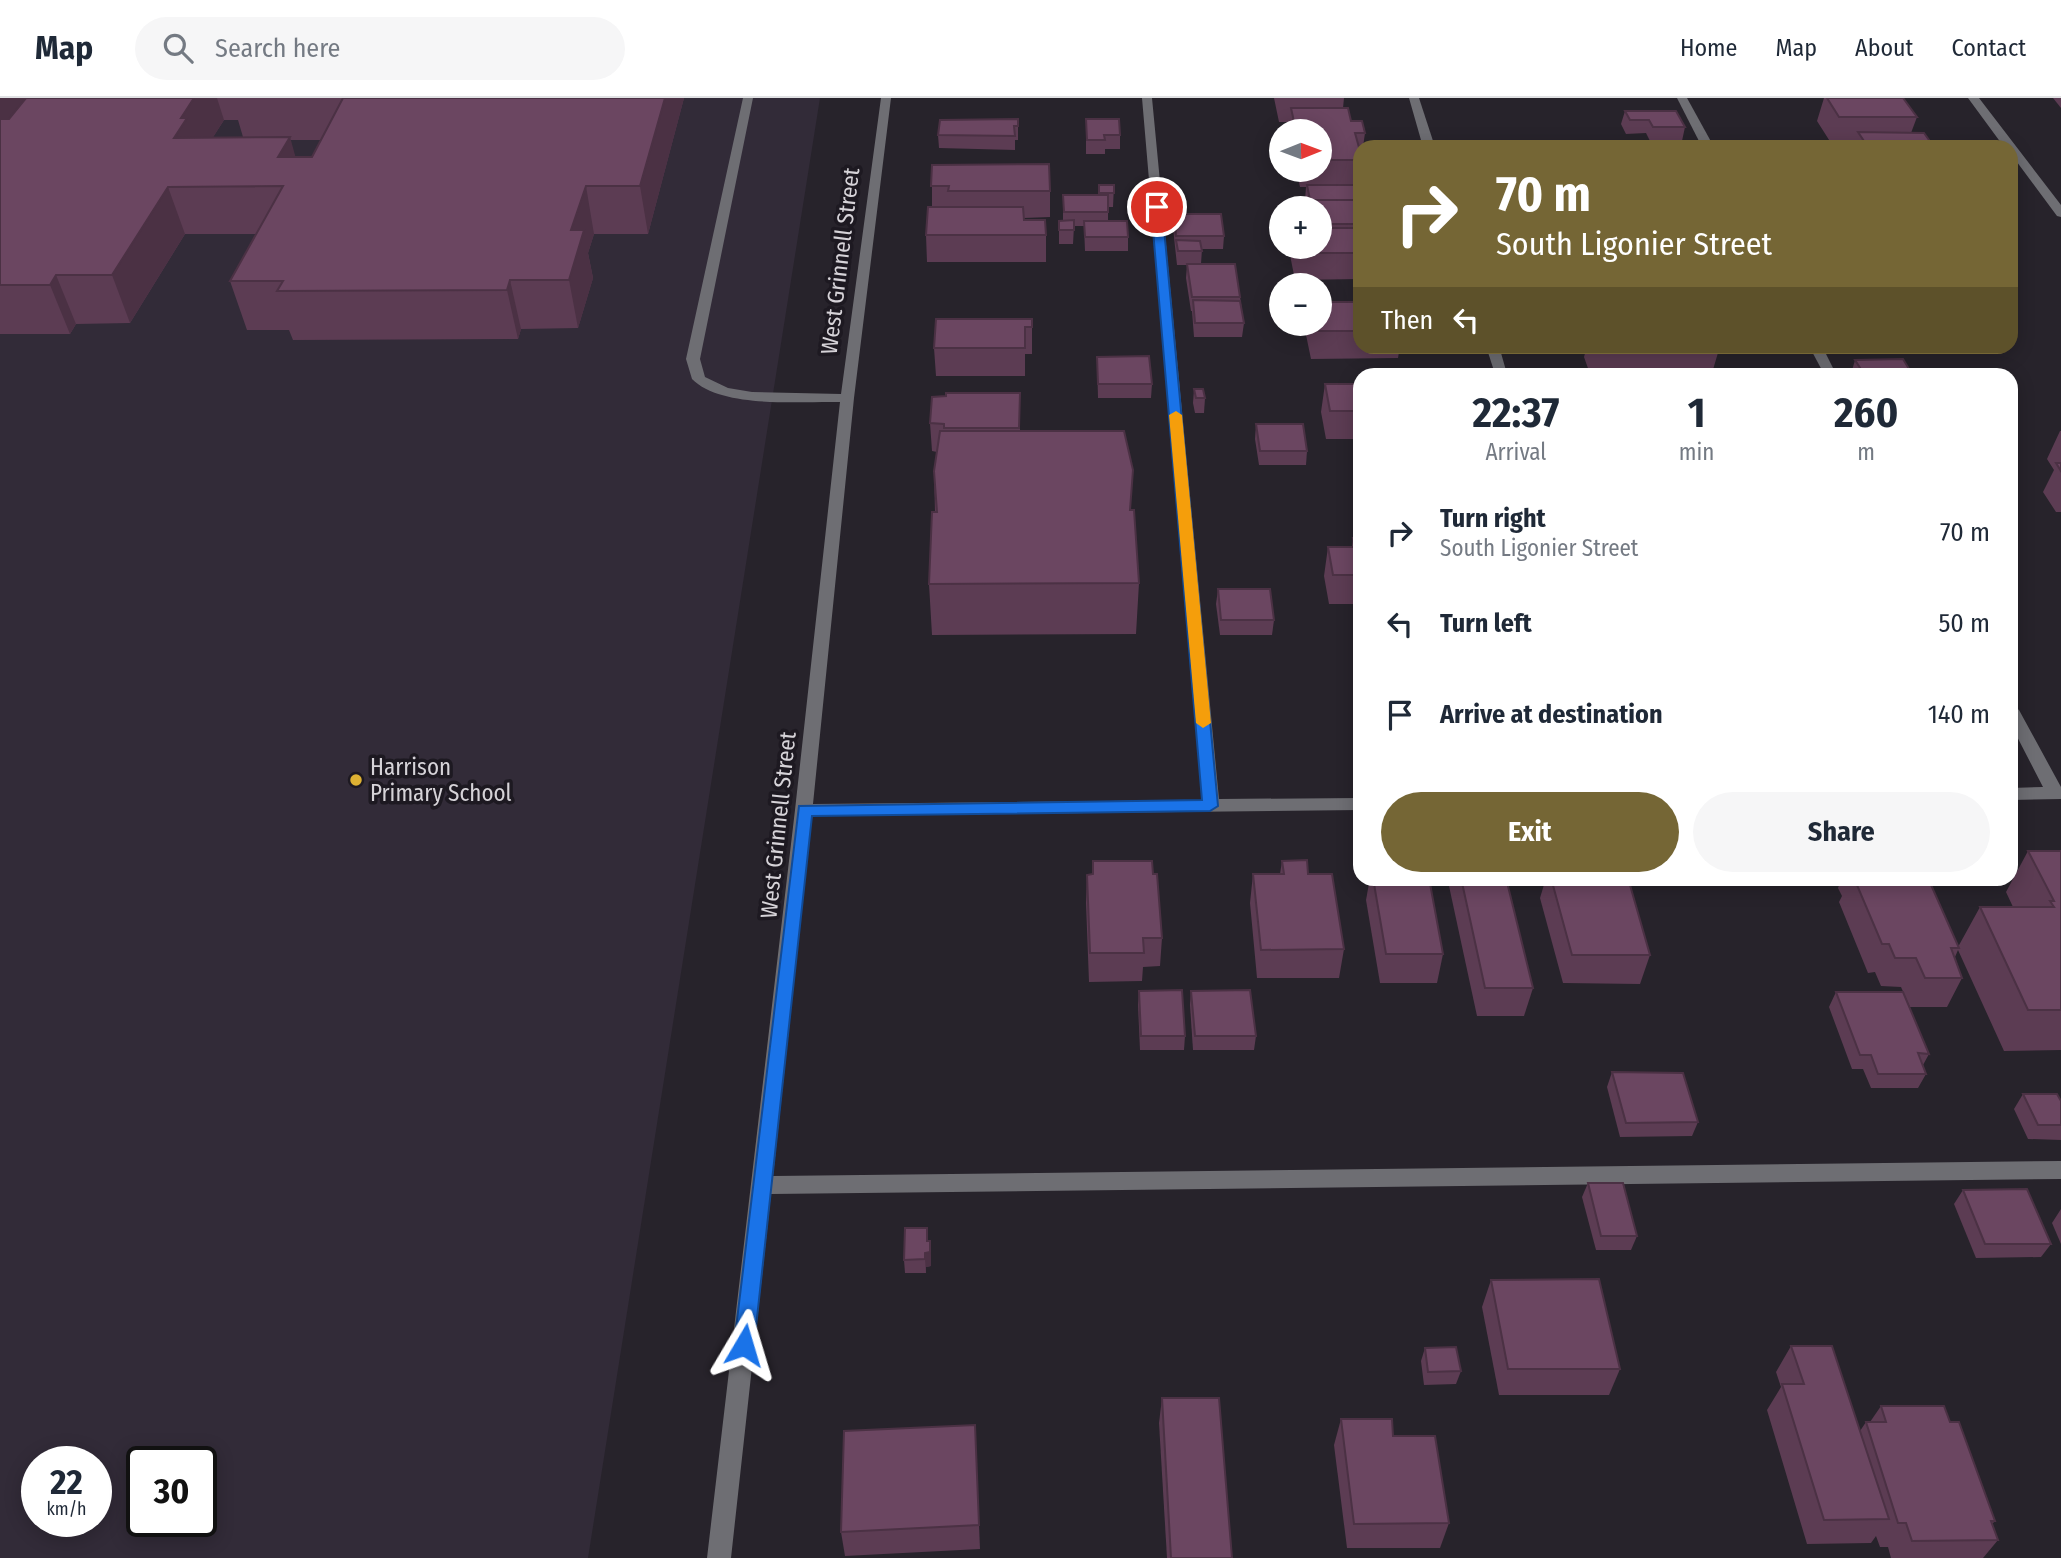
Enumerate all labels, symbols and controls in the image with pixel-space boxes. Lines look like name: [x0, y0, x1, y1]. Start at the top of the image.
search box: [135, 17, 625, 80]
text: Map: [35, 28, 93, 68]
icon: search: [159, 29, 197, 67]
text: Search here: [215, 33, 340, 64]
text: Home: [1680, 34, 1737, 62]
text: Map: [1775, 34, 1817, 62]
text: About: [1855, 34, 1913, 62]
text: Contact: [1951, 34, 2026, 62]
north arrow: [1269, 119, 1332, 182]
map controls: [1269, 119, 1332, 336]
text: 70 m: [1496, 165, 1591, 224]
street label: West Grinnell Street: [815, 166, 865, 356]
icon: right: [1381, 168, 1472, 259]
pin: [1127, 177, 1187, 237]
icon: arrive: [1138, 188, 1176, 226]
button: +: [1269, 196, 1332, 259]
text: South Ligonier Street: [1496, 225, 1772, 263]
button: −: [1269, 273, 1332, 336]
icon: left: [1447, 301, 1485, 339]
text: Then: [1381, 305, 1433, 336]
text: 22:37: [1473, 388, 1559, 438]
text: 1: [1688, 388, 1706, 438]
text: 260: [1834, 388, 1898, 438]
text: Arrival: [1485, 438, 1546, 466]
text: min: [1679, 438, 1714, 466]
text: m: [1857, 438, 1875, 466]
text: Turn right: [1440, 503, 1546, 534]
icon: right: [1381, 514, 1419, 552]
text: 70 m: [1940, 517, 1990, 548]
text: South Ligonier Street: [1440, 534, 1638, 562]
icon: left: [1381, 605, 1419, 643]
text: Turn left: [1440, 608, 1532, 639]
text: 50 m: [1938, 608, 1990, 639]
icon: arrive: [1381, 696, 1419, 734]
text: Arrive at destination: [1440, 699, 1663, 730]
text: 140 m: [1928, 699, 1990, 730]
street label: West Grinnell Street: [754, 730, 802, 920]
place label: Harrison Primary School: [370, 753, 512, 807]
marker: Harrison Primary School: [348, 772, 364, 788]
button: Exit: [1381, 792, 1679, 872]
button: Share: [1693, 792, 1990, 872]
position arrow: [707, 1308, 781, 1382]
speed limit sign: 30: [126, 1446, 217, 1537]
text: 22: [50, 1461, 83, 1503]
text: km/h: [46, 1498, 87, 1520]

